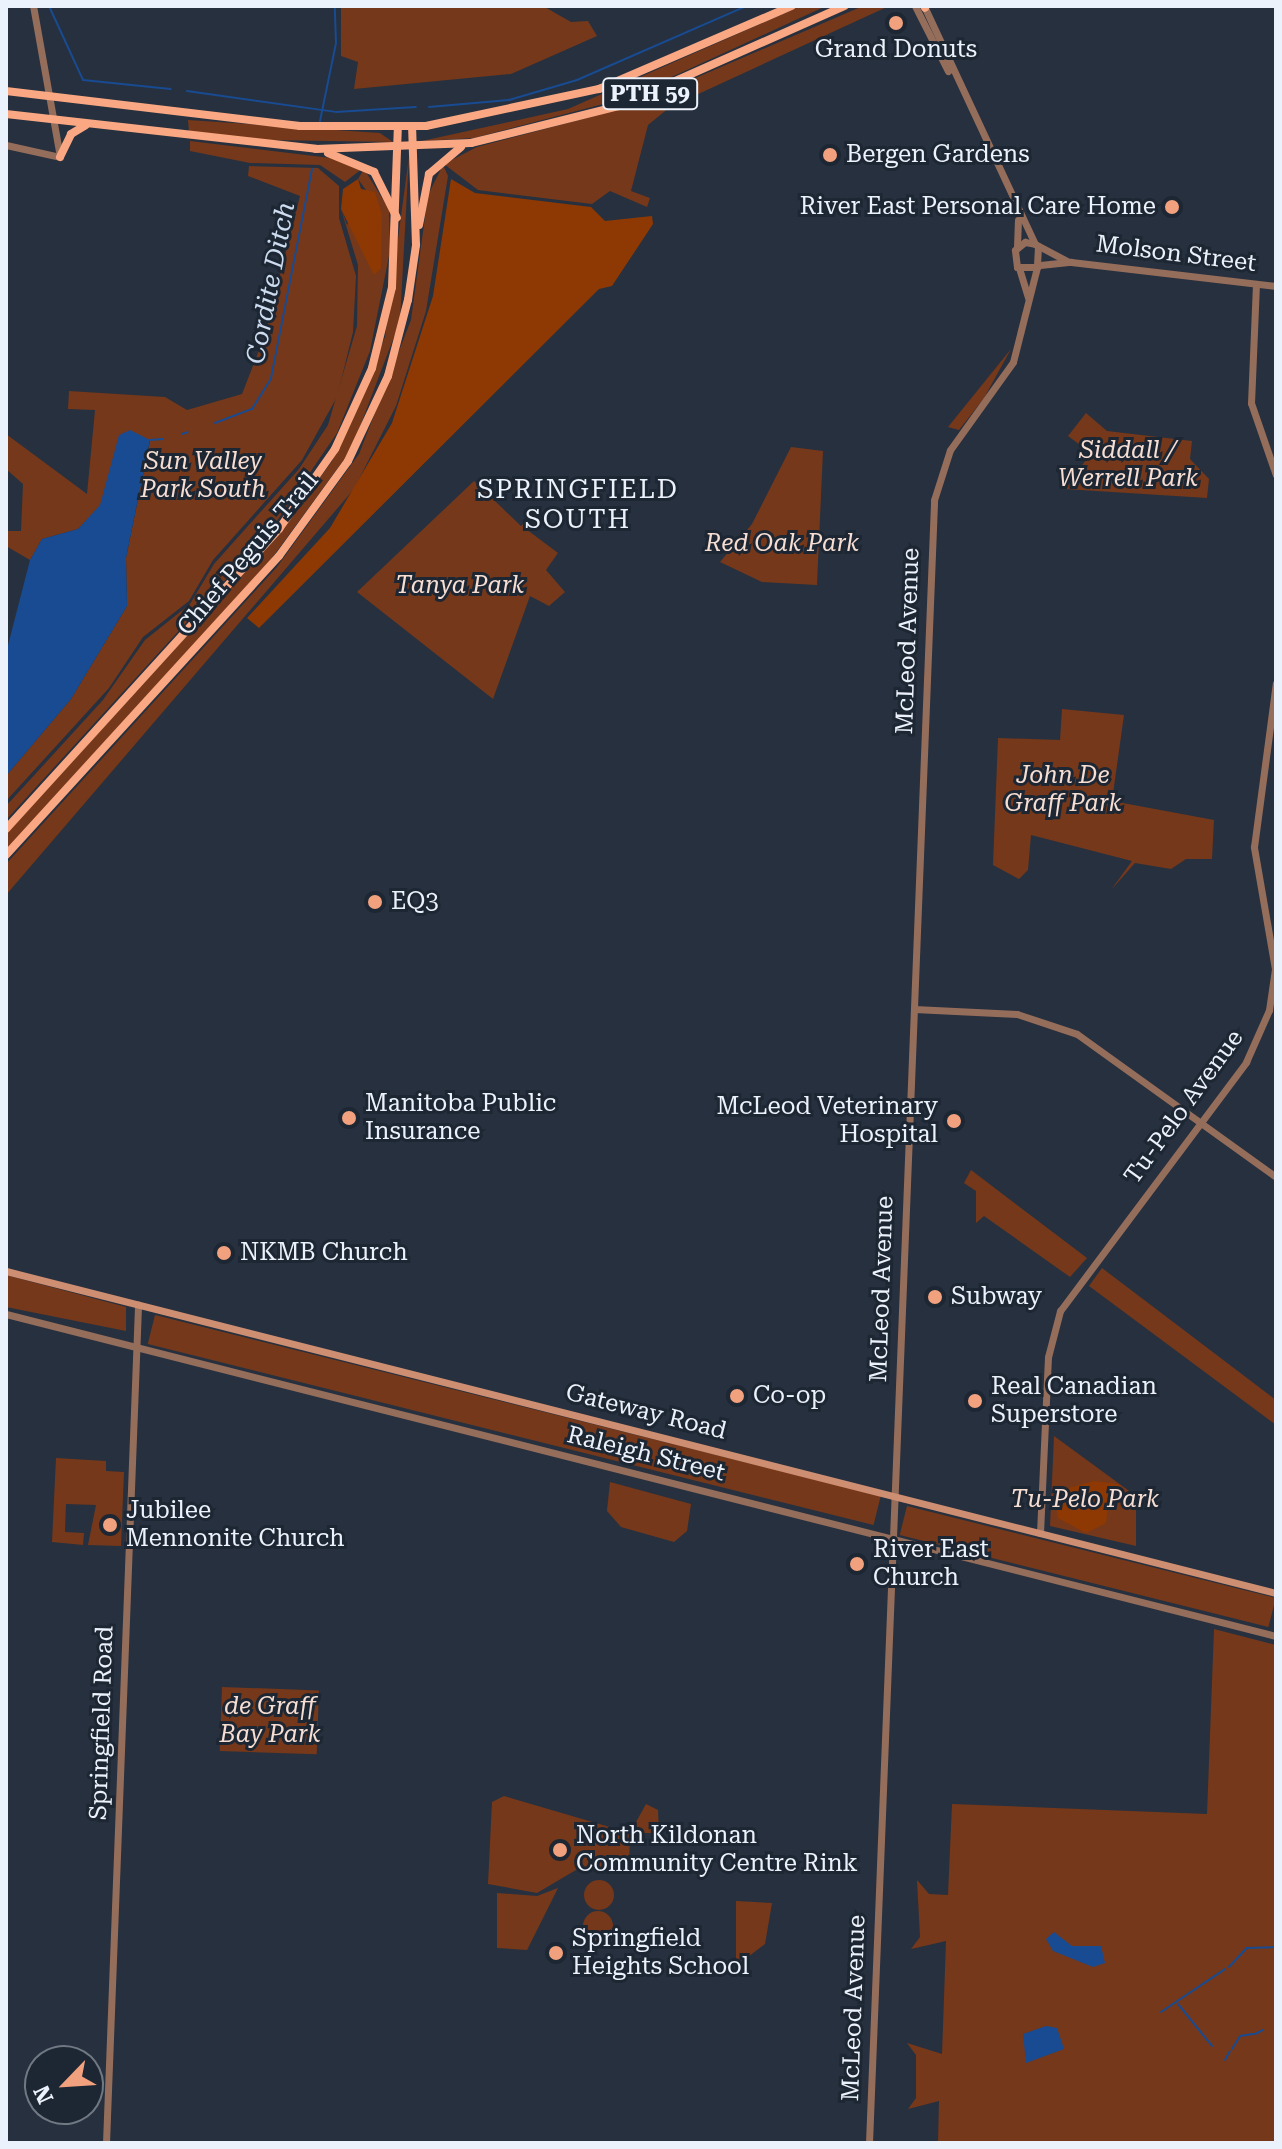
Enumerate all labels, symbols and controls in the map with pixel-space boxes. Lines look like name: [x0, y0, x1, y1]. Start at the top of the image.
marker: Grand Donuts: [887, 14, 905, 32]
place label: Grand Donuts: [815, 36, 977, 64]
road number: PTH 59: [602, 76, 698, 112]
place label: Bergen Gardens: [846, 141, 1030, 169]
marker: Bergen Gardens: [821, 146, 839, 164]
place label: River East Personal Care Home: [800, 193, 1156, 221]
marker: River East Personal Care Home: [1163, 198, 1181, 216]
water label: Cordite Ditch: [240, 199, 302, 367]
street label: Molson Street: [1094, 230, 1258, 278]
park label: Siddall / Werrell Park: [1058, 437, 1198, 493]
park label: Sun Valley Park South: [141, 448, 265, 504]
street label: Chief Peguis Trail: [171, 467, 325, 641]
district label: SPRINGFIELD SOUTH: [477, 474, 679, 536]
park label: Red Oak Park: [705, 530, 859, 558]
street label: McLeod Avenue: [890, 547, 926, 735]
park label: Tanya Park: [396, 572, 524, 600]
park label: John De Graff Park: [1005, 762, 1121, 818]
place label: EQ3: [391, 888, 439, 916]
marker: EQ3: [366, 893, 384, 911]
street label: Tu-Pelo Avenue: [1118, 1024, 1250, 1190]
place label: Manitoba Public Insurance: [365, 1090, 556, 1146]
place label: McLeod Veterinary Hospital: [716, 1093, 938, 1149]
marker: Manitoba Public Insurance: [340, 1109, 358, 1127]
marker: McLeod Veterinary Hospital: [945, 1112, 963, 1130]
street label: McLeod Avenue: [864, 1195, 900, 1383]
place label: NKMB Church: [240, 1239, 408, 1267]
marker: NKMB Church: [215, 1244, 233, 1262]
place label: Subway: [951, 1283, 1042, 1311]
marker: Subway: [926, 1288, 944, 1306]
place label: Real Canadian Superstore: [991, 1373, 1157, 1429]
street label: Gateway Road: [563, 1378, 729, 1446]
place label: Co-op: [753, 1382, 826, 1410]
marker: Co-op: [728, 1387, 746, 1405]
marker: Real Canadian Superstore: [966, 1392, 984, 1410]
street label: Raleigh Street: [564, 1420, 728, 1488]
park label: Tu-Pelo Park: [1011, 1486, 1159, 1514]
place label: Jubilee Mennonite Church: [126, 1497, 345, 1553]
marker: Jubilee Mennonite Church: [101, 1516, 119, 1534]
place label: River East Church: [873, 1536, 989, 1592]
marker: River East Church: [848, 1555, 866, 1573]
street label: Springfield Road: [84, 1625, 120, 1821]
park label: de Graff Bay Park: [220, 1693, 320, 1749]
place label: North Kildonan Community Centre Rink: [576, 1822, 858, 1878]
marker: North Kildonan Community Centre Rink: [551, 1841, 569, 1859]
street label: McLeod Avenue: [836, 1914, 872, 2102]
place label: Springfield Heights School: [572, 1925, 749, 1981]
marker: Springfield Heights School: [547, 1944, 565, 1962]
north arrow: [24, 2045, 104, 2125]
text: N: [29, 2082, 59, 2107]

